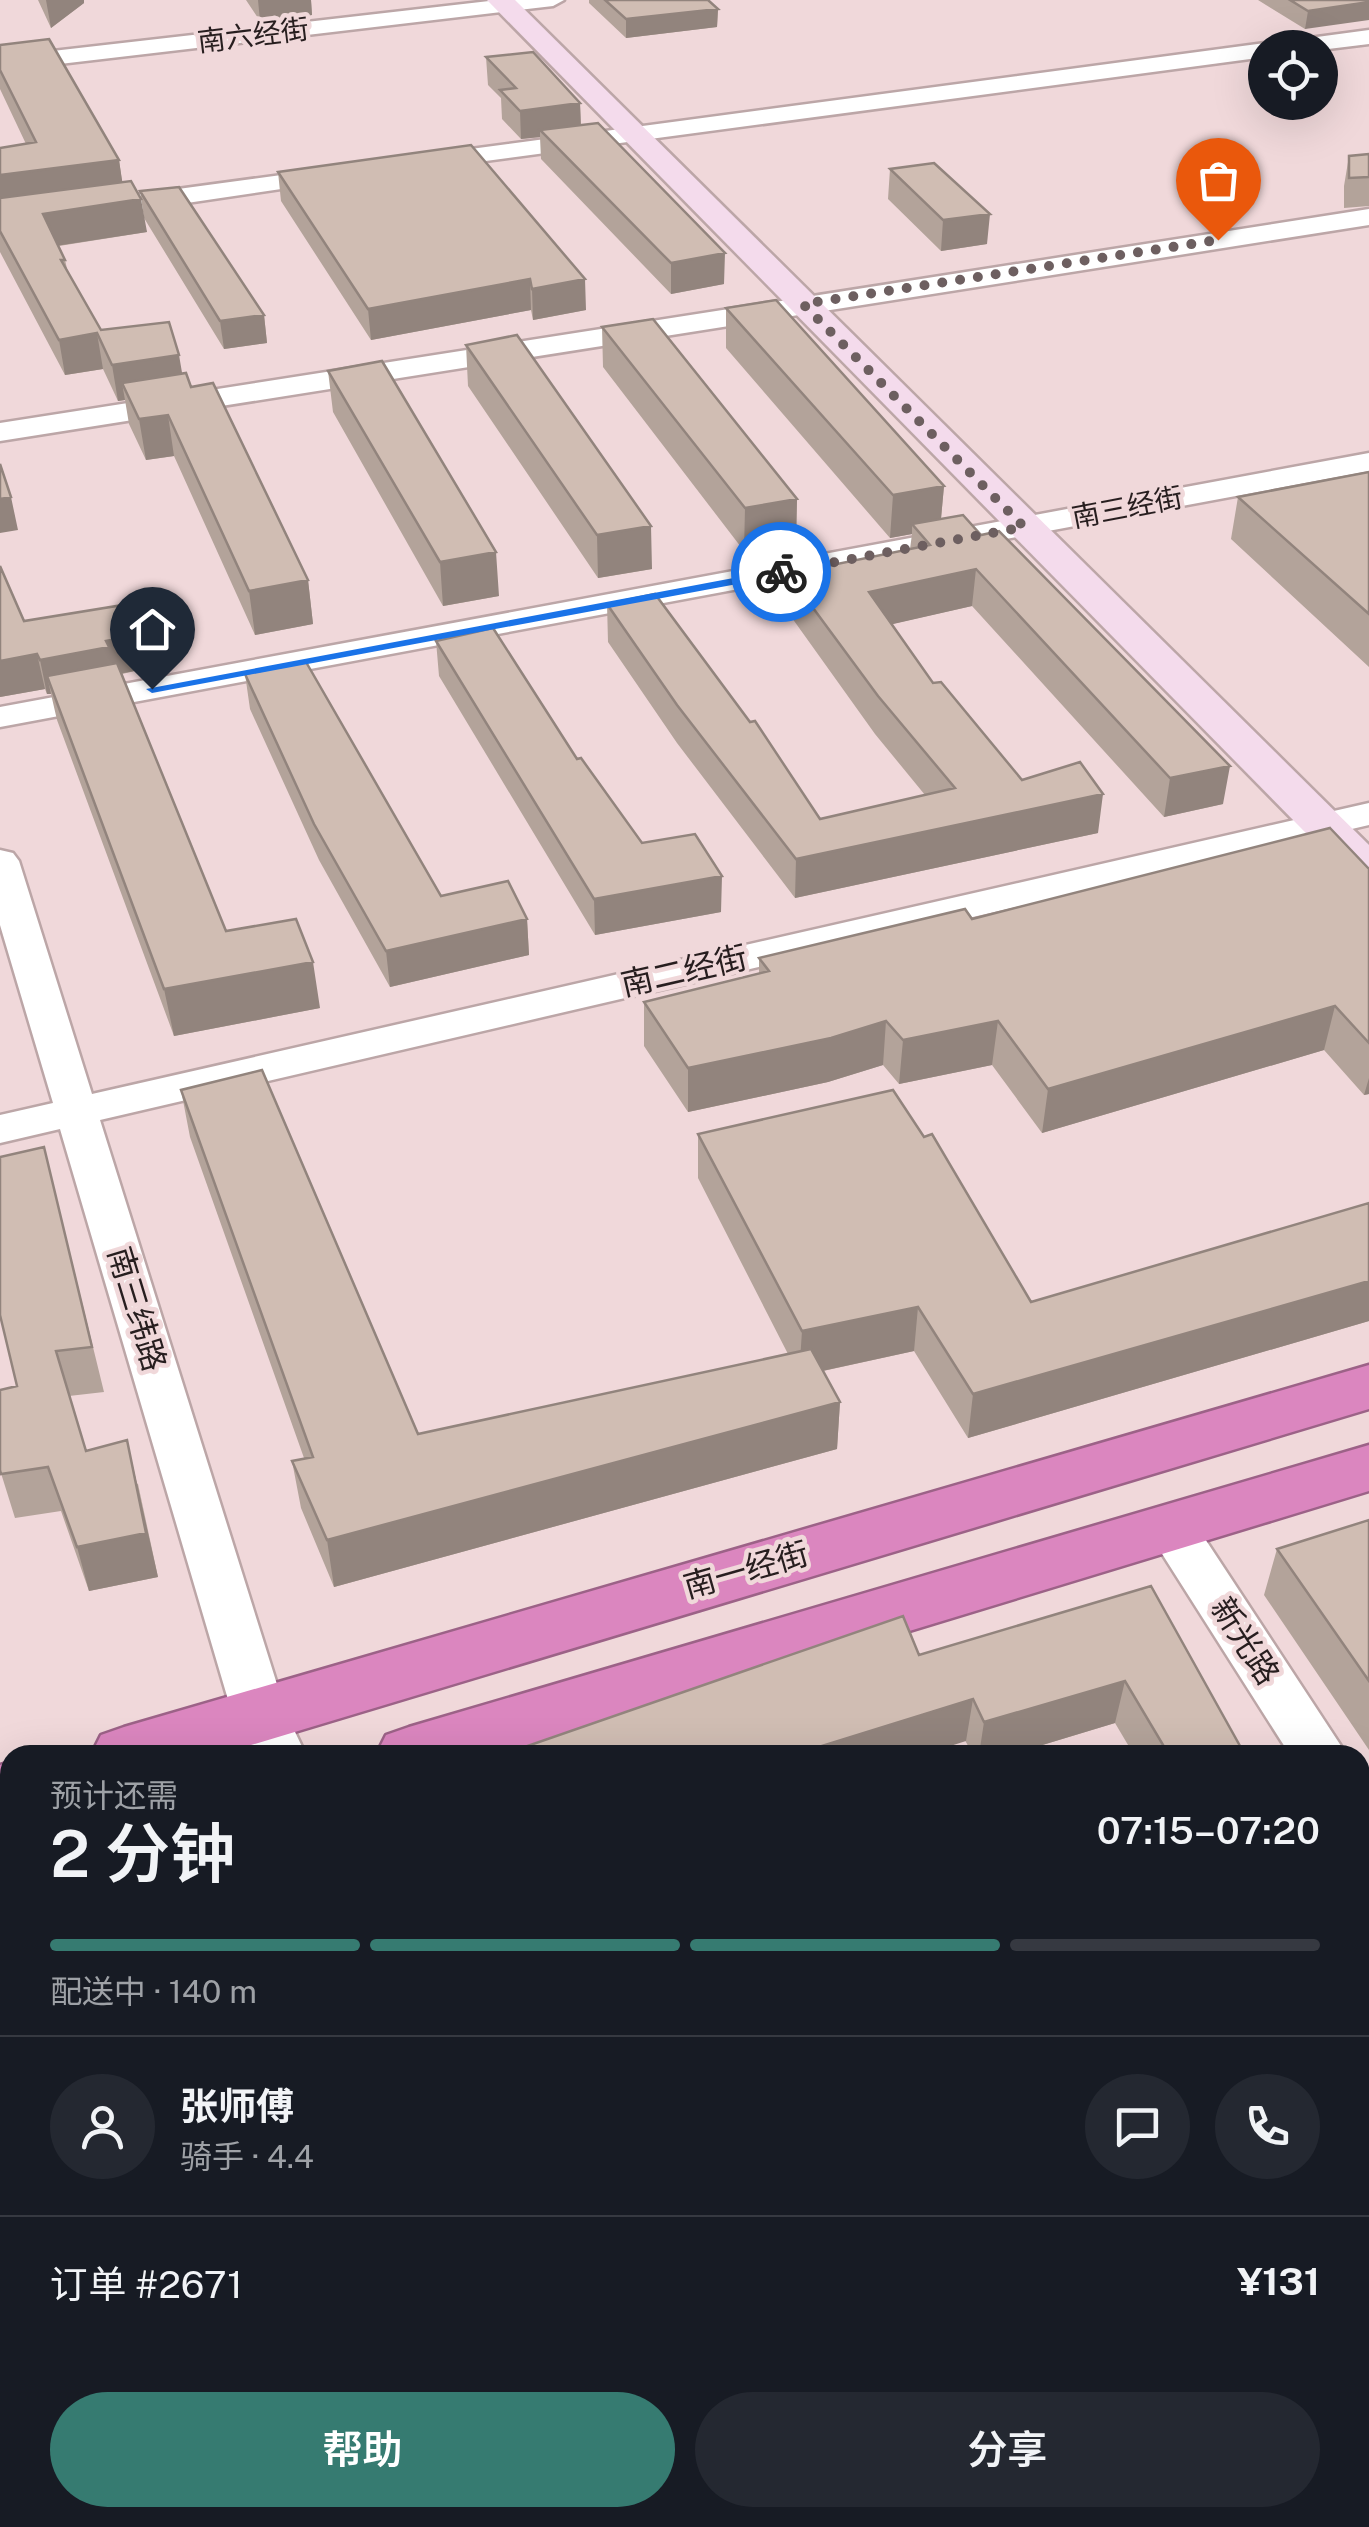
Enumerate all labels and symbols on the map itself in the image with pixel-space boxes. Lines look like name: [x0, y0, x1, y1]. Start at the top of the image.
street label: 南六经街: [195, 11, 311, 58]
pin: [1176, 138, 1261, 241]
street label: 南三经街: [1069, 480, 1185, 533]
courier: [731, 522, 831, 622]
pin: [110, 587, 195, 690]
street label: 南二经街: [617, 938, 750, 1003]
street label: 南三纬路: [101, 1242, 174, 1375]
street label: 南一经街: [679, 1534, 812, 1605]
street label: 新光路: [1204, 1590, 1287, 1691]

